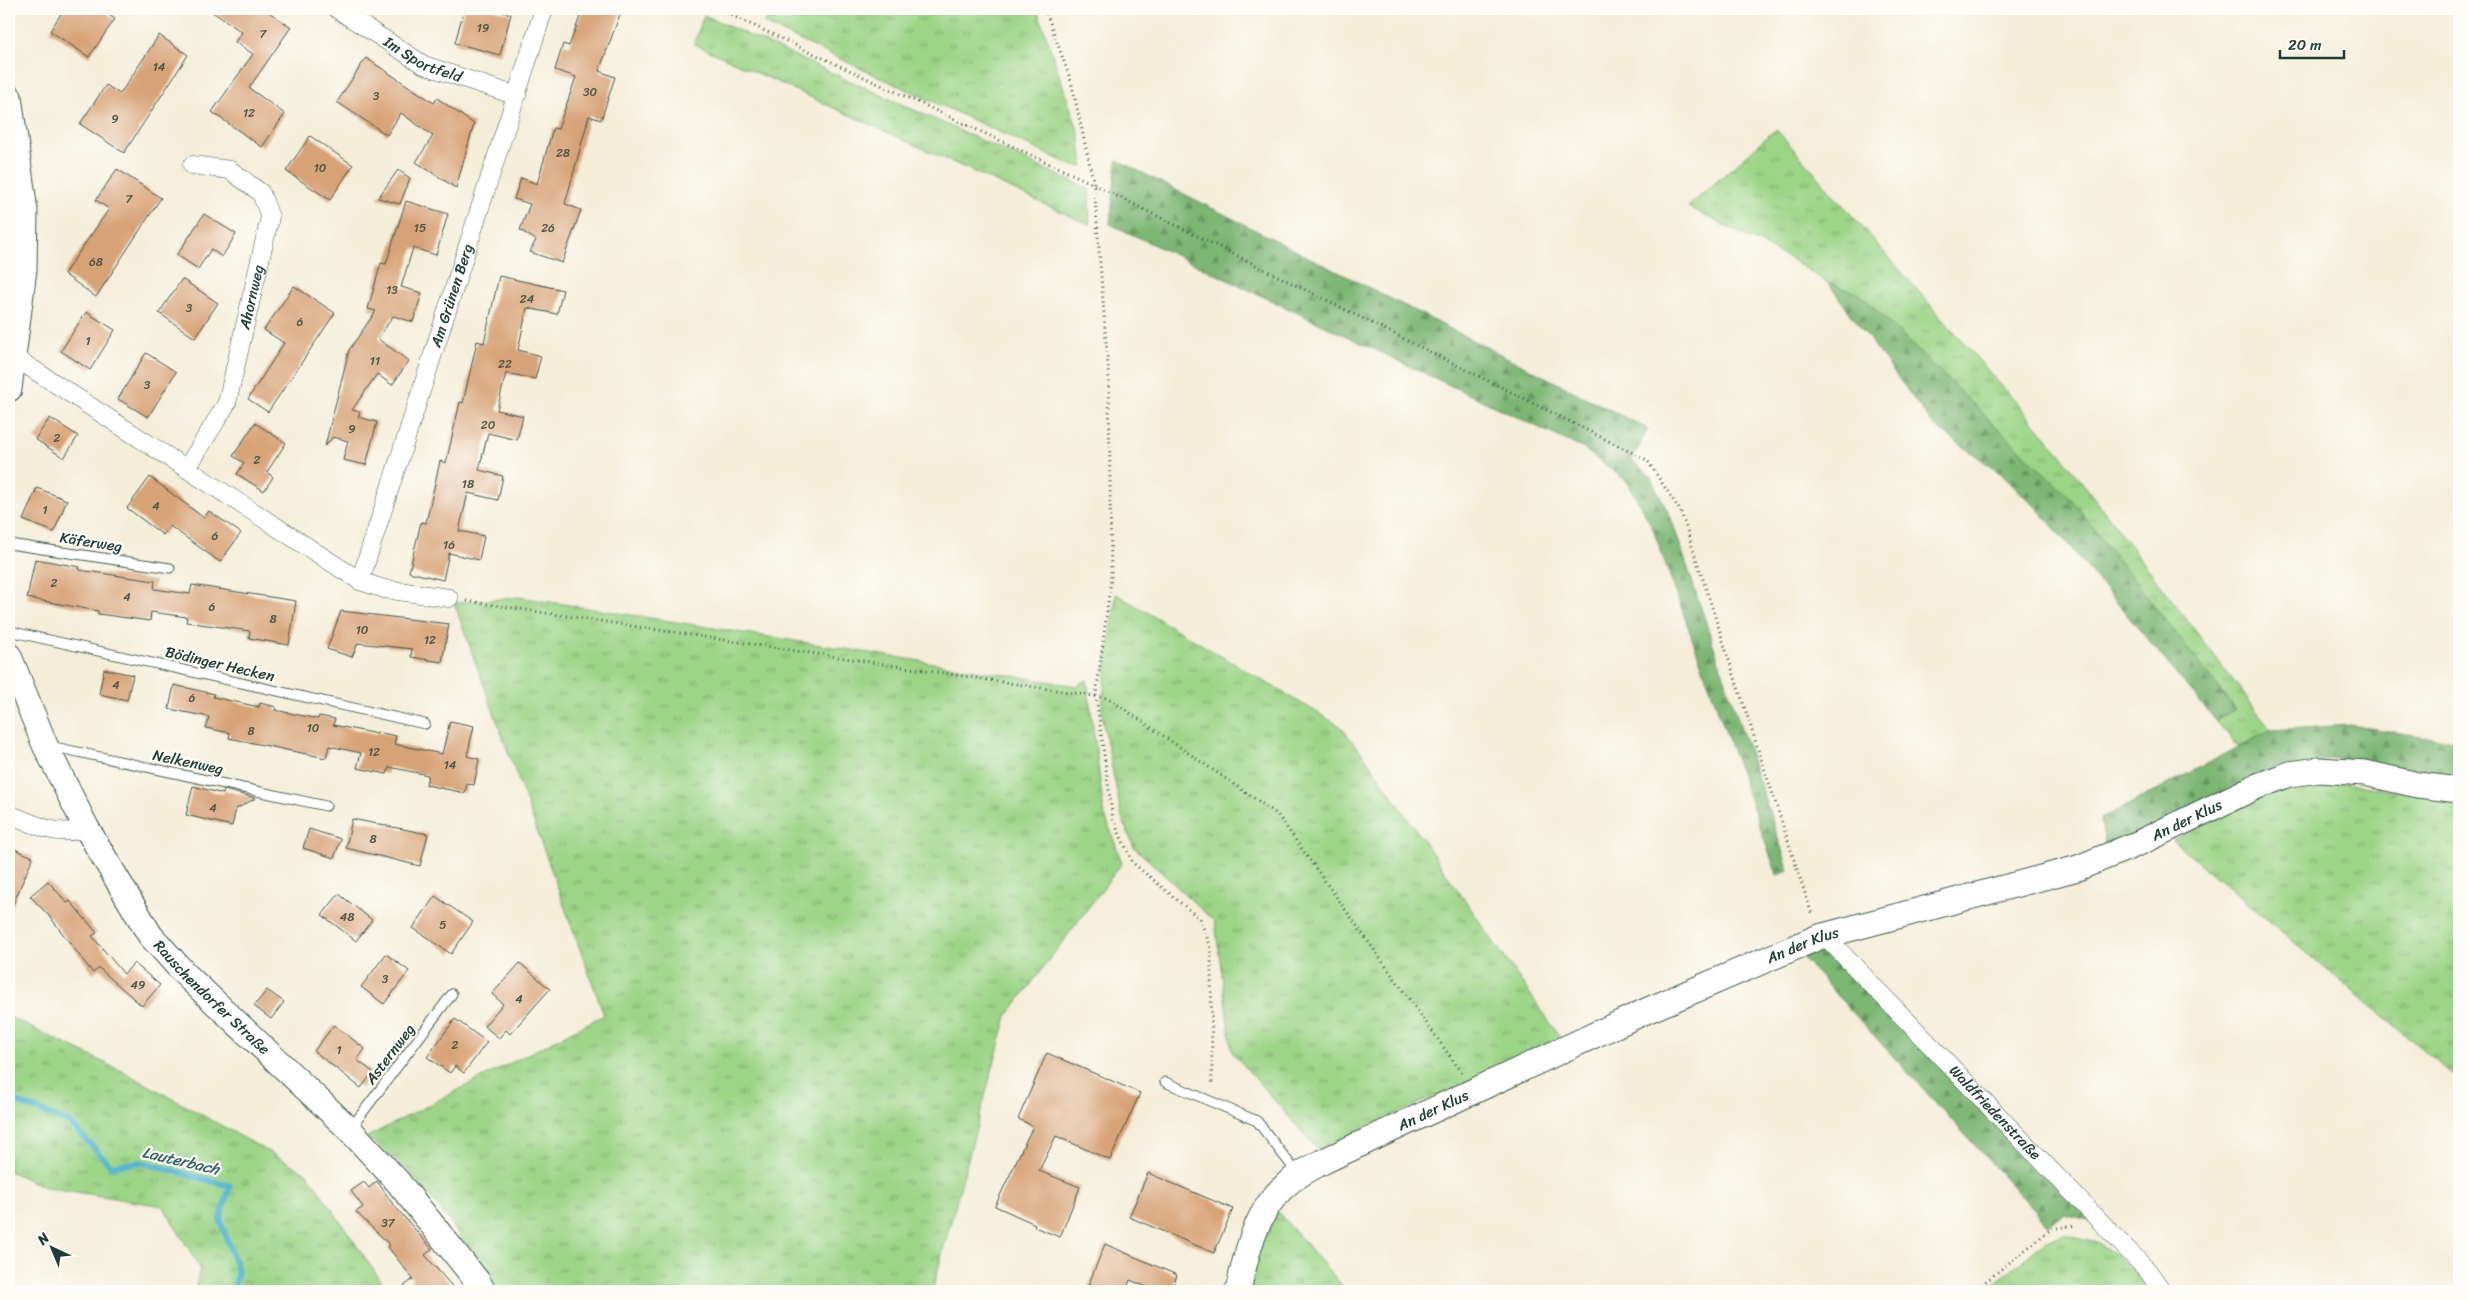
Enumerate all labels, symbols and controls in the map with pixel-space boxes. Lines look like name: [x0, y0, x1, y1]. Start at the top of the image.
house number: 19: [477, 17, 489, 39]
house number: 7: [260, 23, 268, 45]
scale bar: [2280, 28, 2344, 60]
street label: Im Sportfeld: [377, 29, 466, 90]
text: 20 m: [2288, 32, 2322, 58]
house number: 14: [153, 56, 166, 78]
house number: 30: [583, 81, 597, 103]
house number: 3: [373, 85, 380, 107]
house number: 12: [243, 102, 255, 124]
house number: 9: [111, 108, 119, 130]
house number: 28: [556, 142, 570, 164]
house number: 10: [314, 157, 327, 179]
house number: 7: [126, 188, 134, 210]
house number: 15: [414, 217, 426, 239]
house number: 26: [541, 217, 555, 239]
street label: Am Grünen Berg: [423, 240, 481, 352]
house number: 68: [89, 251, 103, 273]
street label: Ahornweg: [231, 262, 272, 333]
house number: 13: [386, 279, 398, 301]
house number: 24: [520, 288, 535, 310]
house number: 3: [186, 297, 193, 319]
house number: 6: [297, 311, 304, 333]
house number: 1: [85, 330, 91, 352]
house number: 11: [370, 350, 380, 372]
house number: 22: [498, 353, 512, 375]
house number: 3: [144, 374, 151, 396]
house number: 20: [481, 414, 496, 436]
house number: 9: [348, 418, 356, 440]
house number: 2: [54, 427, 61, 449]
house number: 2: [254, 449, 261, 471]
house number: 18: [462, 473, 474, 495]
house number: 4: [152, 495, 160, 517]
house number: 1: [42, 499, 48, 521]
street label: Käferweg: [58, 524, 124, 560]
house number: 6: [212, 525, 219, 547]
house number: 16: [443, 534, 455, 556]
house number: 2: [51, 572, 58, 594]
house number: 4: [123, 586, 131, 608]
house number: 6: [209, 596, 216, 618]
house number: 8: [269, 608, 277, 630]
house number: 10: [356, 619, 369, 641]
house number: 12: [424, 629, 436, 651]
street label: Bödinger Hecken: [163, 639, 277, 689]
house number: 4: [112, 674, 120, 696]
house number: 6: [189, 687, 196, 709]
house number: 10: [307, 717, 320, 739]
house number: 8: [247, 720, 255, 742]
house number: 12: [368, 741, 380, 763]
street label: Nelkenweg: [150, 742, 226, 782]
house number: 14: [444, 754, 457, 776]
street label: An der Klus: [2146, 792, 2227, 849]
house number: 4: [209, 797, 217, 819]
house number: 8: [369, 828, 377, 850]
house number: 48: [340, 906, 354, 928]
house number: 5: [439, 914, 447, 936]
street label: An der Klus: [1762, 919, 1842, 971]
street label: Rauschendorfer Straße: [147, 934, 276, 1061]
house number: 3: [382, 968, 389, 990]
house number: 49: [131, 974, 145, 996]
house number: 4: [515, 988, 523, 1010]
street label: Asternweg: [358, 1018, 422, 1091]
house number: 2: [452, 1034, 459, 1056]
house number: 1: [336, 1039, 342, 1061]
street label: Waldfriedenstraße: [1943, 1059, 2047, 1166]
street label: An der Klus: [1392, 1082, 1473, 1138]
water label: Lauterbach: [140, 1138, 224, 1184]
house number: 37: [381, 1212, 396, 1234]
north arrow: [28, 1222, 78, 1272]
text: N: [30, 1226, 56, 1252]

